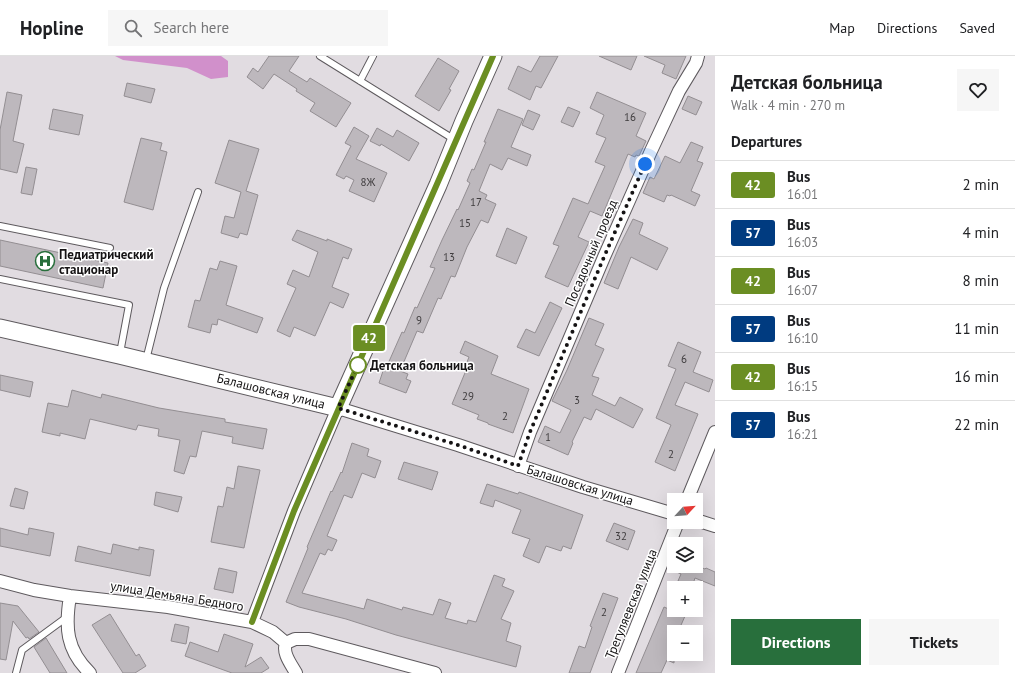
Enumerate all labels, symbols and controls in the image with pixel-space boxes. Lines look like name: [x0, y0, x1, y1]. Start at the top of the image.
search box: [108, 10, 388, 46]
text: Hopline: [20, 16, 84, 40]
icon: search: [122, 17, 144, 39]
text: Search here: [154, 18, 229, 37]
text: Map: [829, 19, 855, 37]
text: Directions: [877, 19, 937, 37]
text: Saved: [959, 19, 995, 37]
button: heart: [957, 69, 999, 111]
text: Детская больница: [731, 70, 883, 94]
text: Walk · 4 min · 270 m: [731, 97, 845, 114]
house number: 16: [624, 110, 636, 124]
text: Departures: [731, 132, 802, 151]
your location: [635, 154, 655, 174]
text: Bus: [787, 167, 810, 186]
house number: 8Ж: [361, 175, 376, 189]
text: 2 min: [962, 175, 999, 194]
text: 42: [745, 176, 761, 194]
text: 16:01: [787, 186, 818, 203]
house number: 17: [470, 195, 482, 209]
street label: Посадочный проезд: [561, 197, 621, 309]
text: Bus: [787, 215, 810, 234]
house number: 15: [459, 216, 471, 230]
text: 4 min: [962, 223, 999, 242]
text: 57: [745, 224, 761, 242]
text: 16:03: [787, 234, 818, 251]
place label: Педиатрический стационар: [59, 246, 153, 278]
hospital icon: Педиатрический стационар: [34, 250, 56, 272]
house number: 13: [443, 250, 455, 264]
text: Bus: [787, 263, 810, 282]
text: 8 min: [962, 271, 999, 290]
text: 42: [745, 272, 761, 290]
text: 16:07: [787, 282, 818, 299]
text: Bus: [787, 311, 810, 330]
house number: 9: [416, 313, 422, 327]
text: 11 min: [954, 319, 999, 338]
text: 57: [745, 320, 761, 338]
line badge: 42: [351, 325, 387, 351]
text: 42: [361, 329, 377, 347]
text: 16:10: [787, 330, 818, 347]
house number: 6: [681, 352, 687, 366]
marker: Детская больница: [349, 356, 367, 374]
place label: Детская больница: [370, 357, 474, 374]
text: Bus: [787, 359, 810, 378]
text: 16 min: [954, 367, 999, 386]
text: 42: [745, 368, 761, 386]
street label: Балашовская улица: [215, 369, 327, 413]
text: 16:15: [787, 378, 818, 395]
house number: 29: [462, 389, 474, 403]
house number: 3: [574, 393, 580, 407]
text: Bus: [787, 407, 810, 426]
house number: 2: [502, 409, 508, 423]
text: 22 min: [954, 415, 999, 434]
text: 57: [745, 416, 761, 434]
text: 16:21: [787, 426, 818, 443]
house number: 1: [545, 430, 551, 444]
house number: 2: [668, 447, 674, 461]
street label: Балашовская улица: [524, 461, 636, 509]
north arrow: [667, 493, 703, 529]
map controls: [667, 493, 703, 661]
house number: 32: [615, 529, 627, 543]
button: layers: [667, 537, 703, 573]
street label: Трегуляевская улица: [601, 547, 661, 661]
street label: улица Демьяна Бедного: [109, 577, 245, 615]
button: +: [667, 581, 703, 617]
house number: 2: [601, 605, 607, 619]
button: Directions: [731, 619, 861, 665]
button: Tickets: [869, 619, 999, 665]
button: −: [667, 625, 703, 661]

